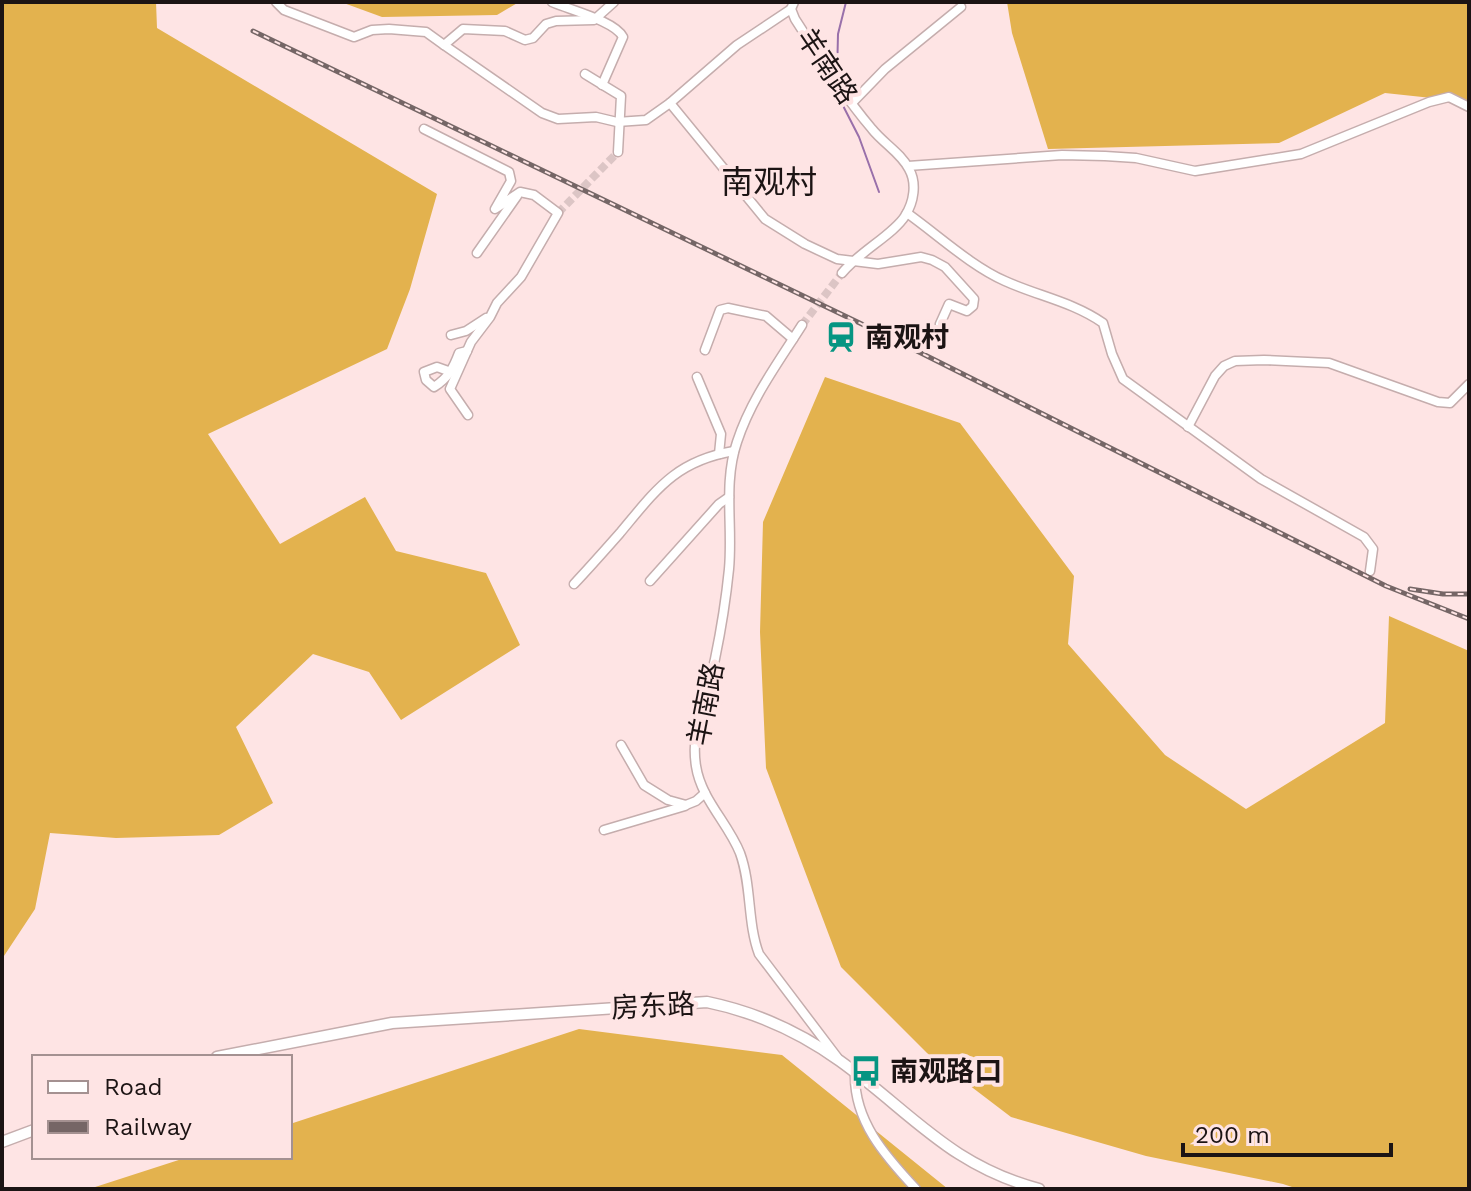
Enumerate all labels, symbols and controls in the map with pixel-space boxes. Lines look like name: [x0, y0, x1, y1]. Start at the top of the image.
street label: 羊南路: [790, 22, 864, 110]
district label: 南观村: [721, 163, 817, 201]
station icon: 南观村: [824, 320, 858, 354]
place label: 南观村: [865, 321, 949, 354]
street label: 羊南路: [682, 660, 730, 748]
street label: 房东路: [610, 987, 696, 1025]
bus stop icon: 南观路口: [849, 1054, 883, 1088]
legend: [32, 1055, 292, 1159]
place label: 南观路口: [890, 1055, 1002, 1088]
text: Road: [104, 1073, 163, 1101]
scale bar: [1183, 1107, 1391, 1157]
text: Railway: [104, 1113, 193, 1141]
text: 200 m: [1195, 1121, 1270, 1149]

